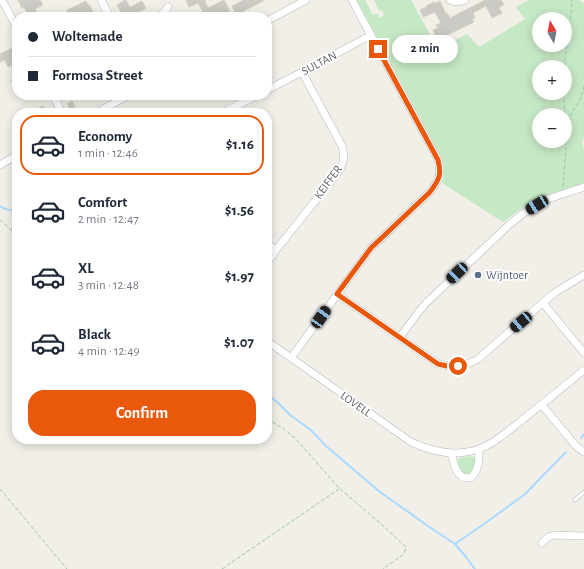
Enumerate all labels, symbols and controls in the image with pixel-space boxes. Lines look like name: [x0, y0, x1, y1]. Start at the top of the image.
north arrow: [532, 12, 572, 52]
map controls: [532, 12, 572, 148]
text: Woltemade: [52, 29, 123, 44]
callout: 2 min: [392, 35, 458, 63]
route end: [369, 40, 387, 58]
text: 2 min: [411, 42, 439, 55]
street label: SULTAN: [299, 49, 339, 77]
button: +: [532, 60, 572, 100]
text: Formosa Street: [52, 68, 143, 83]
button: −: [532, 108, 572, 148]
icon: car: [30, 127, 66, 163]
text: Economy: [78, 129, 132, 144]
text: $1.16: [226, 137, 254, 152]
text: 1 min · 12:46: [78, 147, 138, 160]
street label: KEIFFER: [312, 163, 344, 201]
icon: car: [30, 193, 66, 229]
car: [524, 194, 550, 216]
text: Comfort: [78, 195, 127, 210]
text: $1.56: [225, 203, 254, 218]
text: 2 min · 12:47: [78, 213, 139, 226]
icon: car: [30, 259, 66, 295]
car: [444, 260, 470, 286]
text: XL: [78, 261, 94, 276]
text: $1.97: [225, 269, 254, 284]
place label: Wijntoer: [486, 269, 528, 282]
marker: Wijntoer: [473, 270, 483, 280]
text: 3 min · 12:48: [78, 279, 139, 292]
car: [309, 304, 333, 330]
car: [508, 310, 534, 334]
icon: car: [30, 325, 66, 361]
text: Black: [78, 327, 111, 342]
text: $1.07: [224, 335, 254, 350]
text: 4 min · 12:49: [78, 345, 140, 358]
route start: [449, 357, 467, 375]
street label: LOVELL: [338, 389, 374, 419]
button: Confirm: [28, 390, 256, 436]

